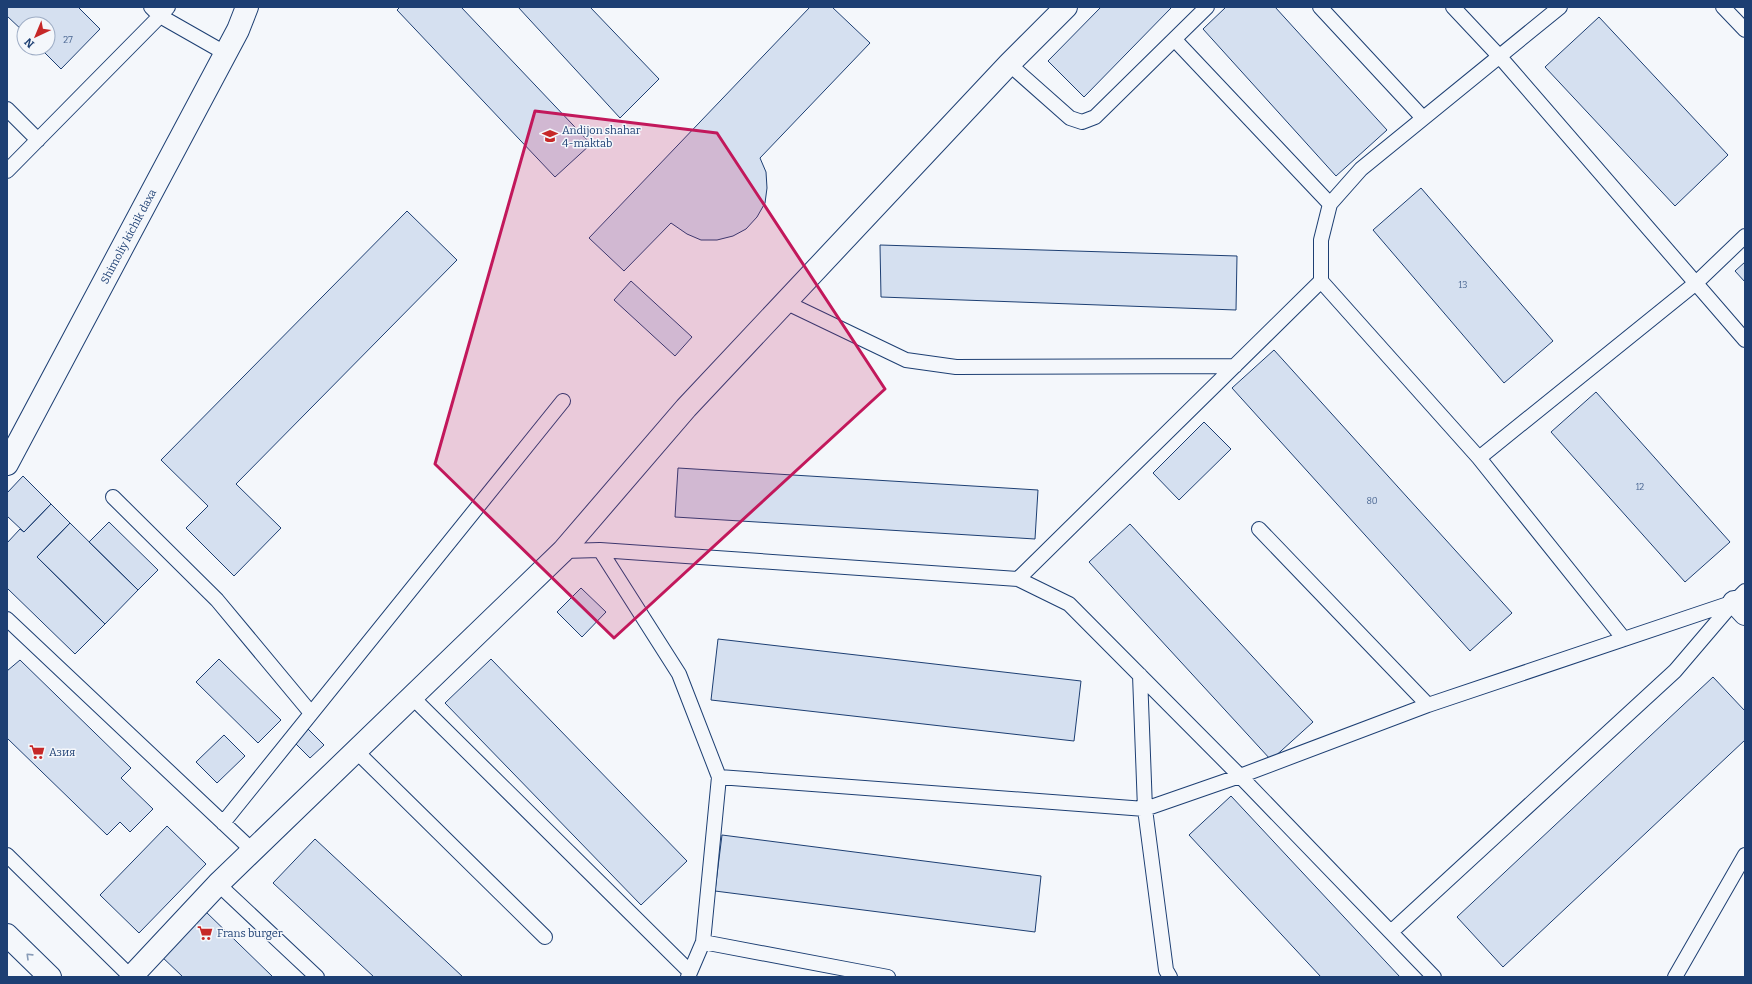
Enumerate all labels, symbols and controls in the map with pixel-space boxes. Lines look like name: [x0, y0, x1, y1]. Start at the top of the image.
north arrow: [16, 16, 56, 56]
text: N: [21, 35, 37, 50]
house number: 27: [63, 35, 73, 45]
place label: Andijon shahar 4-maktab: [562, 124, 641, 150]
school or university icon: Andijon shahar 4-maktab: [541, 127, 559, 145]
street label: Shimoliy kichik daxa: [98, 187, 159, 286]
house number: 13: [1459, 280, 1467, 290]
house number: 12: [1636, 482, 1644, 492]
house number: 80: [1366, 496, 1378, 506]
supermarket icon: Азия: [28, 743, 46, 761]
place label: Азия: [49, 746, 75, 759]
supermarket icon: Frans burger: [196, 924, 214, 942]
place label: Frans burger: [217, 927, 283, 940]
one-way arrow: [26, 953, 34, 961]

